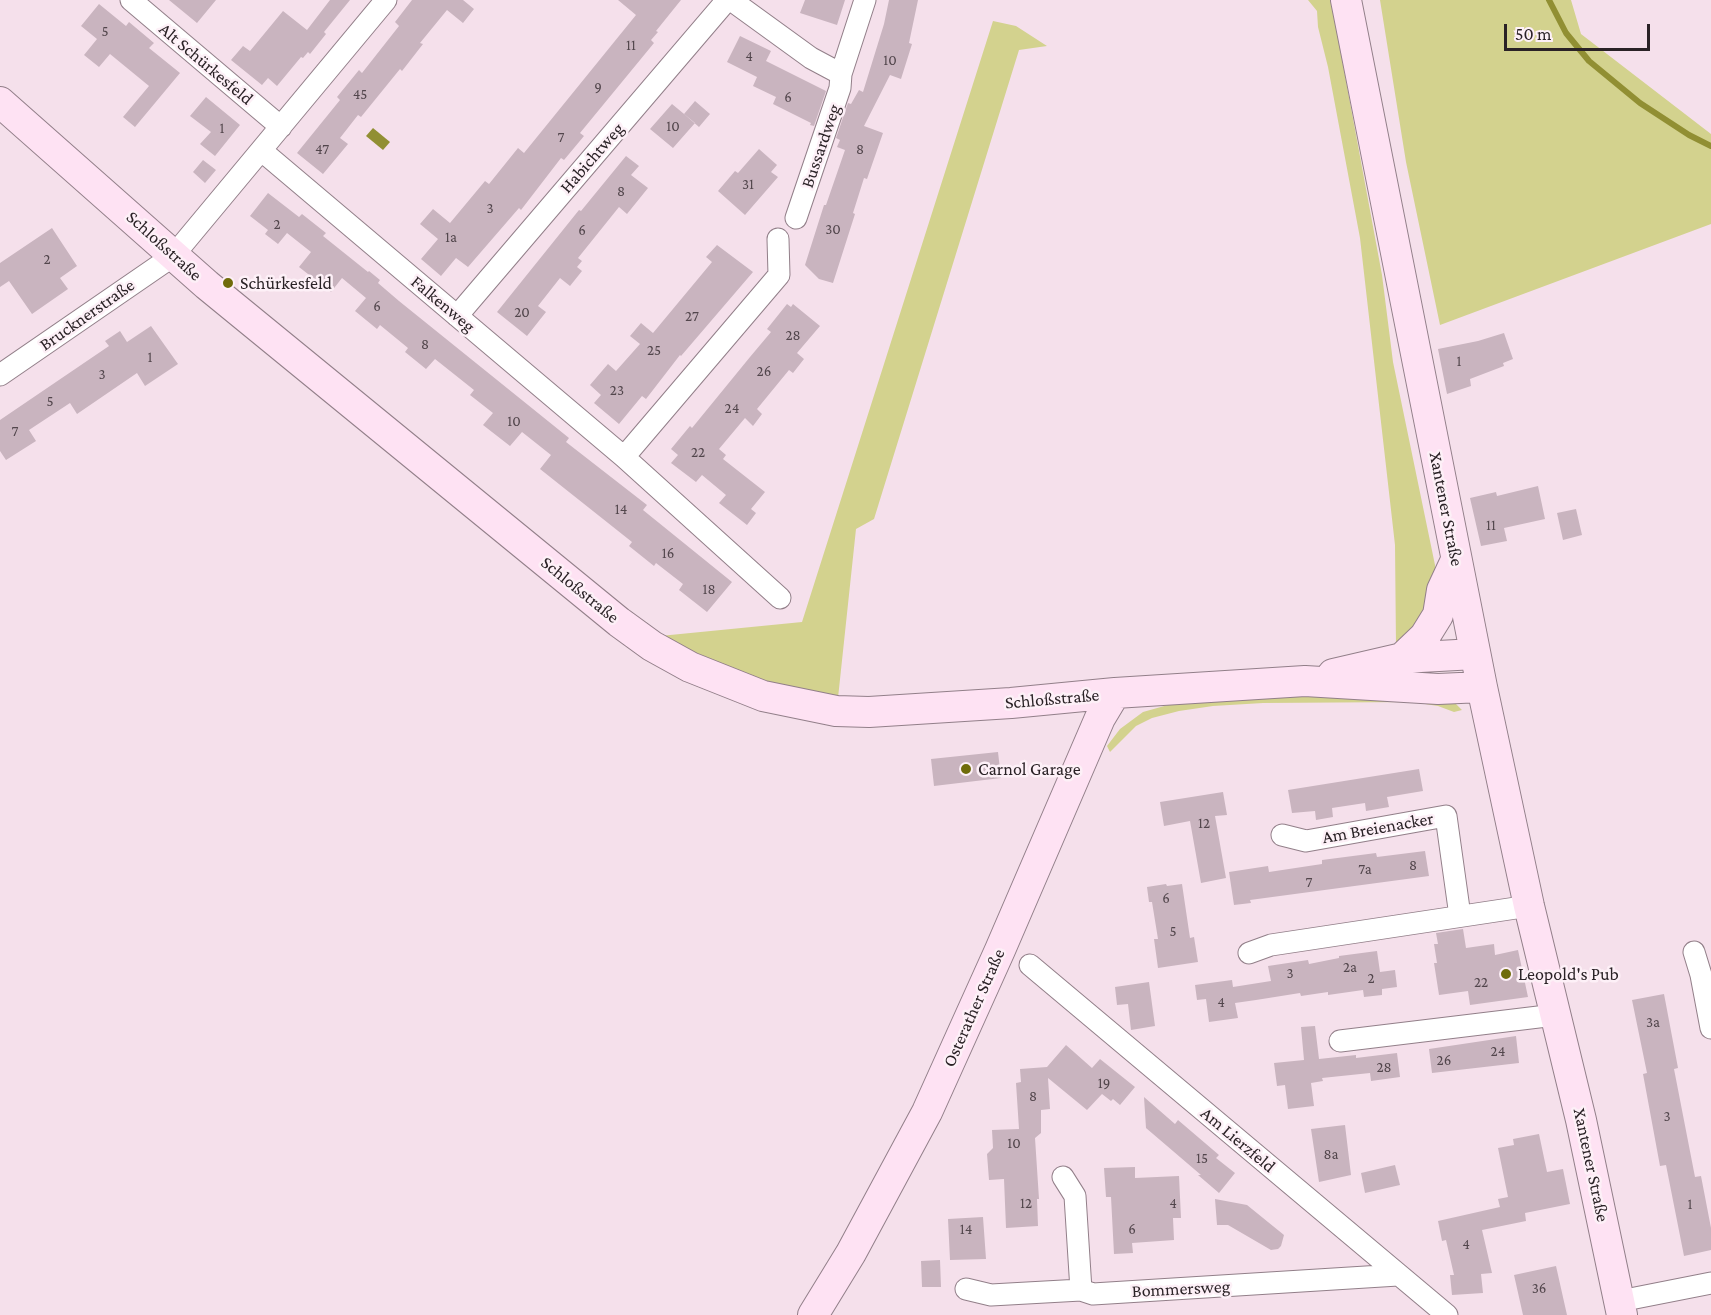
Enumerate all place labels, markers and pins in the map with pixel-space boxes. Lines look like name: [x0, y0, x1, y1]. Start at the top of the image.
place label: Schürkesfeld: [240, 272, 332, 294]
marker: Schürkesfeld: [221, 276, 235, 290]
place label: Carnol Garage: [978, 758, 1081, 780]
marker: Carnol Garage: [959, 762, 973, 776]
place label: Leopold's Pub: [1518, 963, 1619, 985]
marker: Leopold's Pub: [1499, 967, 1513, 981]

